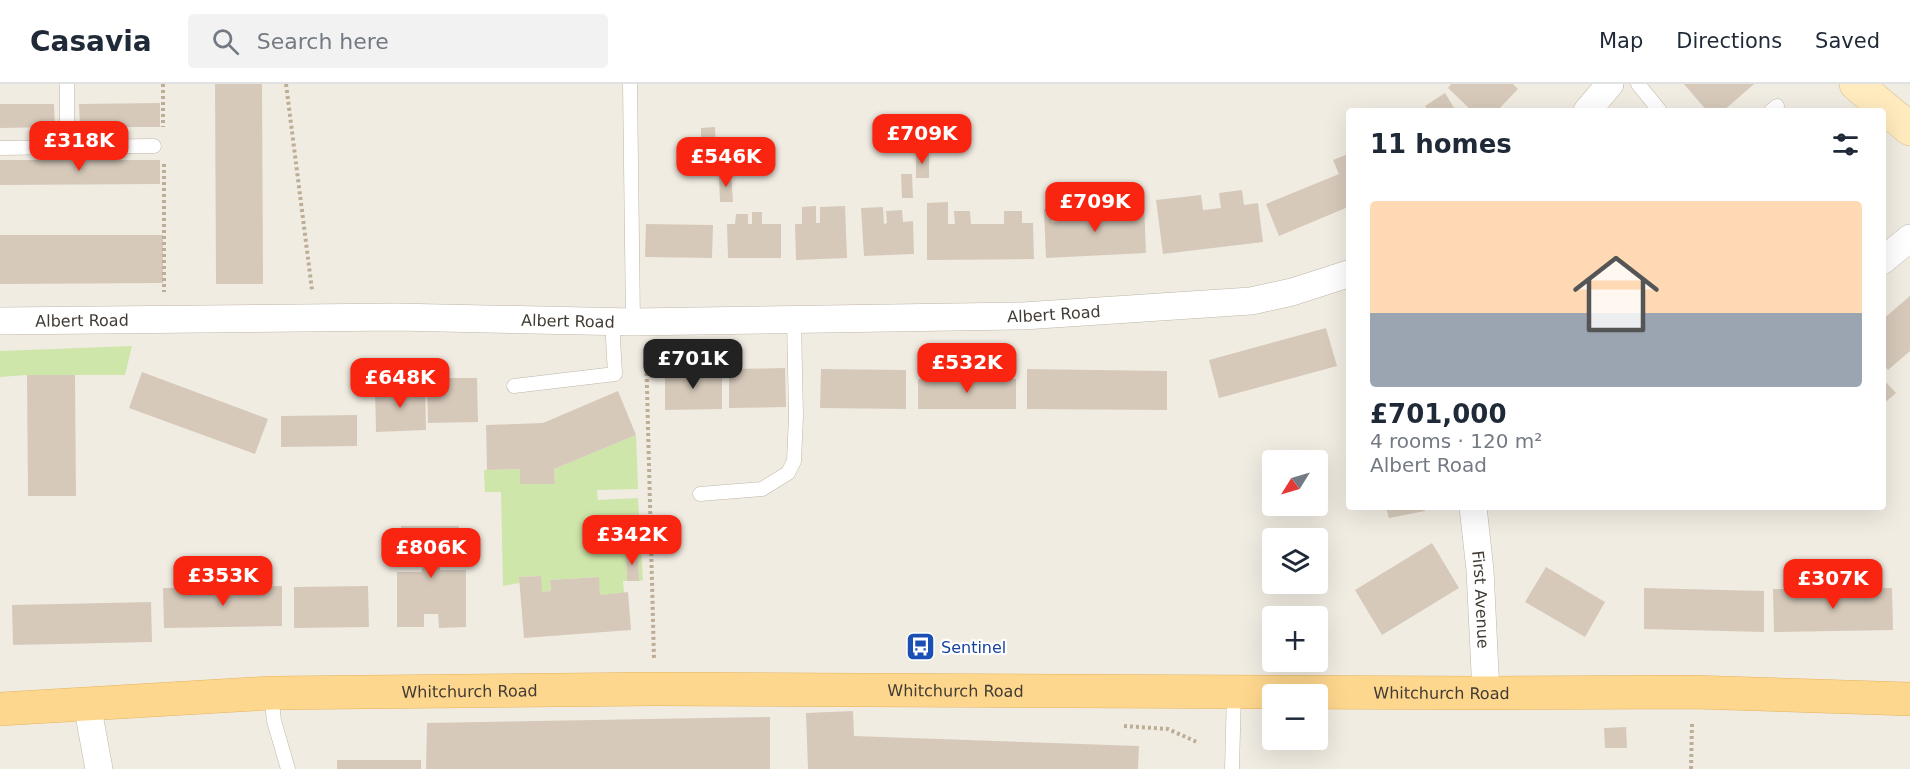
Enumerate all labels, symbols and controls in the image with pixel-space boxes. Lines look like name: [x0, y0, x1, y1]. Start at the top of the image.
search box: [188, 14, 608, 68]
text: Casavia: [30, 25, 152, 58]
icon: search: [209, 25, 242, 58]
text: Search here: [257, 29, 389, 54]
text: Map: [1599, 29, 1643, 53]
text: Directions: [1676, 29, 1782, 53]
text: Saved: [1815, 29, 1880, 53]
pin: £709K: [880, 114, 964, 165]
pin: £318K: [37, 121, 121, 172]
text: £709K: [886, 121, 958, 145]
text: £318K: [43, 128, 115, 152]
icon: filters: [1829, 128, 1862, 161]
text: 11 homes: [1370, 129, 1512, 159]
pin: £546K: [684, 137, 768, 188]
text: £546K: [690, 144, 762, 168]
pin: £709K: [1053, 182, 1137, 233]
text: £709K: [1059, 189, 1131, 213]
icon: home: [1562, 240, 1670, 348]
street label: Albert Road: [1007, 301, 1101, 326]
street label: Albert Road: [35, 310, 129, 330]
street label: Albert Road: [521, 310, 615, 331]
pin: £701K: [651, 339, 735, 390]
pin: £532K: [925, 343, 1009, 394]
text: £701K: [657, 346, 729, 370]
text: £532K: [931, 350, 1003, 374]
pin: £648K: [358, 358, 442, 409]
text: £648K: [364, 365, 436, 389]
text: £701,000: [1370, 399, 1507, 429]
text: 4 rooms · 120 m²: [1370, 429, 1542, 453]
north arrow: [1262, 450, 1328, 516]
map controls: [1262, 450, 1328, 750]
text: Albert Road: [1370, 453, 1487, 477]
pin: £342K: [590, 515, 674, 566]
text: £342K: [596, 522, 668, 546]
pin: £806K: [389, 528, 473, 579]
button: layers: [1262, 528, 1328, 594]
text: £806K: [395, 535, 467, 559]
street label: First Avenue: [1468, 550, 1493, 649]
pin: £353K: [181, 556, 265, 607]
pin: £307K: [1791, 559, 1875, 610]
text: £353K: [187, 563, 259, 587]
text: £307K: [1797, 566, 1869, 590]
button: +: [1262, 606, 1328, 672]
bus stop icon: Sentinel: [904, 631, 936, 663]
place label: Sentinel: [941, 638, 1006, 657]
street label: Whitchurch Road: [401, 681, 538, 701]
street label: Whitchurch Road: [887, 681, 1024, 700]
street label: Whitchurch Road: [1373, 683, 1510, 703]
button: −: [1262, 684, 1328, 750]

